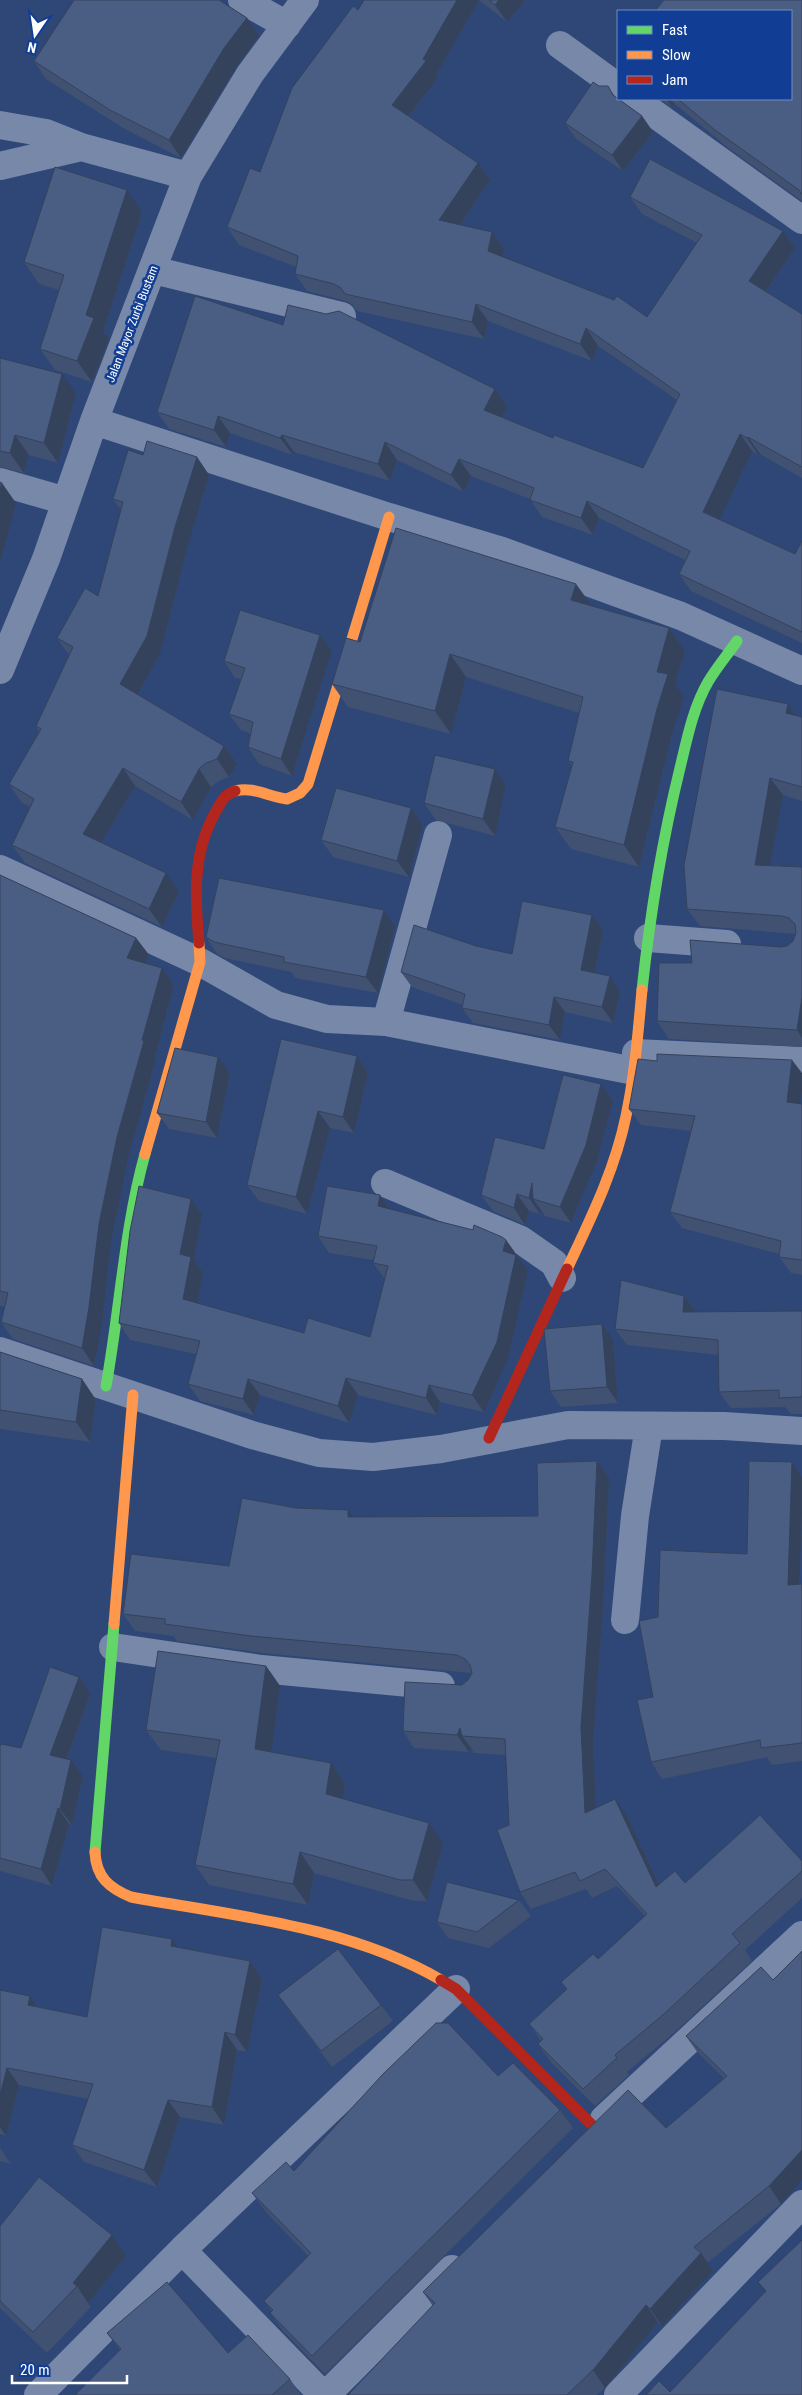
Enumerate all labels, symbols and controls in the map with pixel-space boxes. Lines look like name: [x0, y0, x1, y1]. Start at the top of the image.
north arrow: [10, 10, 60, 60]
legend: [617, 10, 792, 100]
text: Fast: [662, 21, 687, 39]
text: N: [26, 39, 38, 56]
text: Slow: [662, 46, 691, 64]
text: Jam: [662, 71, 688, 89]
street label: Jalan Mayor Zurbi Bustam: [103, 264, 161, 384]
scale bar: [12, 2352, 128, 2384]
text: 20 m: [20, 2361, 50, 2379]

